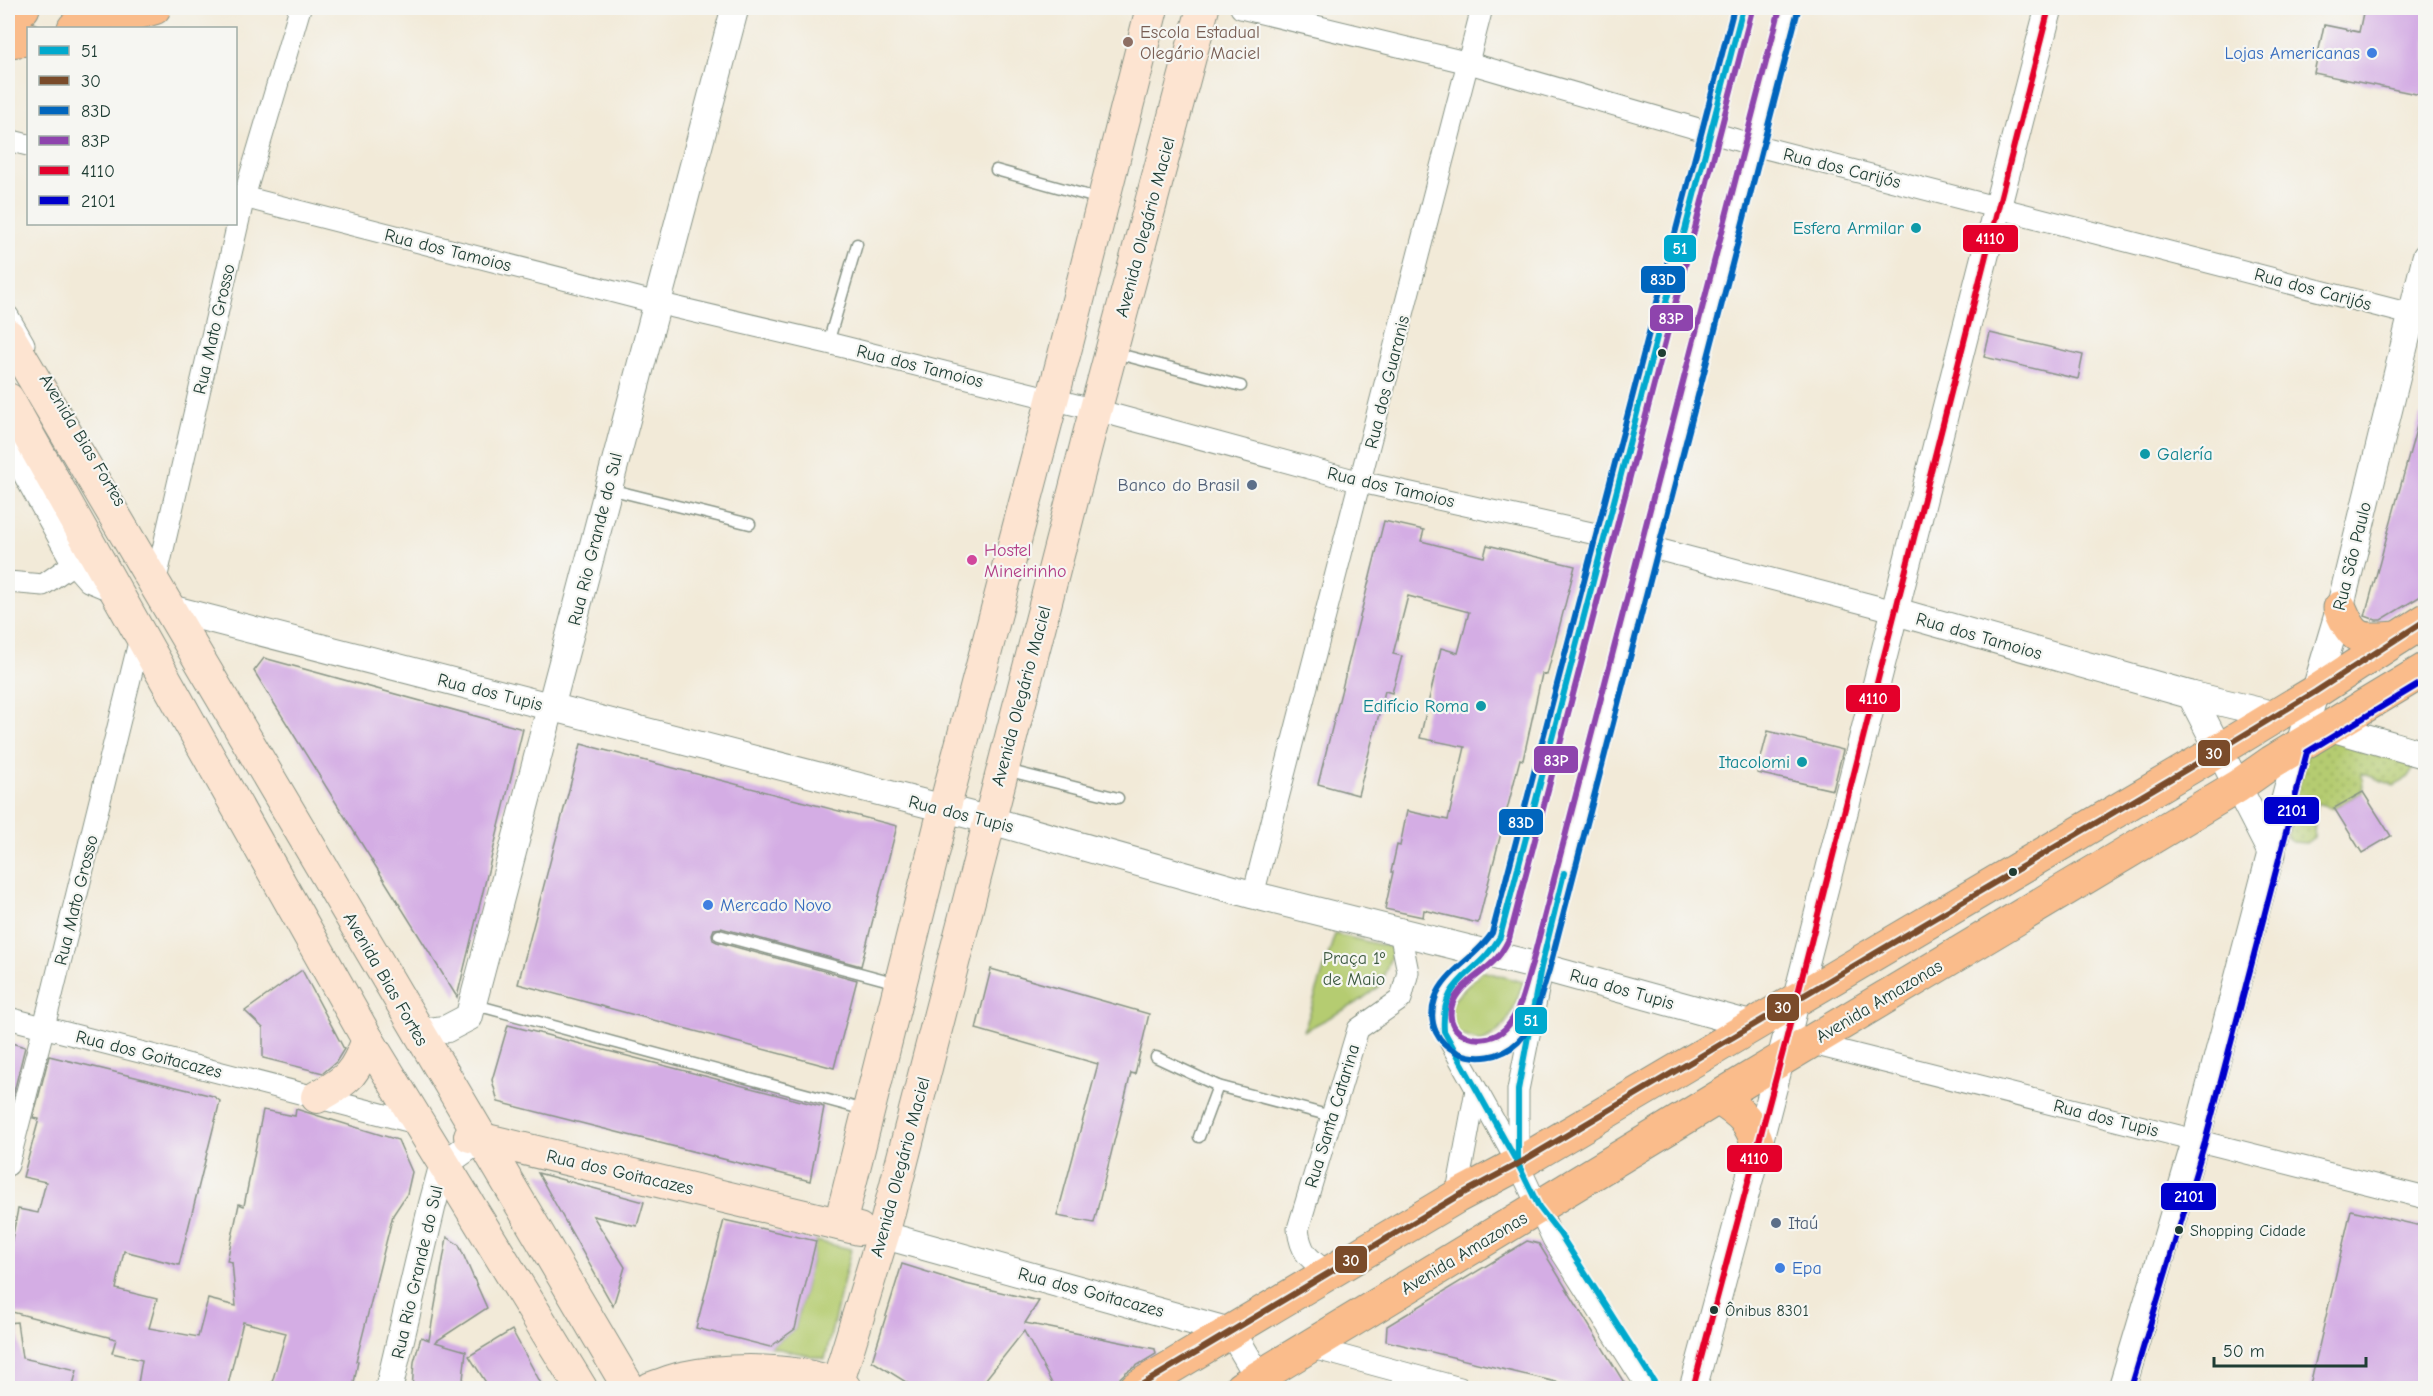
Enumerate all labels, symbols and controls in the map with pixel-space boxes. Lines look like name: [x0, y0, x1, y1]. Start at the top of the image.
place label: Escola Estadual Olegário Maciel: [1140, 22, 1260, 64]
legend: [27, 27, 237, 225]
marker: Escola Estadual Olegário Maciel: [1121, 35, 1135, 49]
text: 51: [81, 41, 98, 62]
place label: Lojas Americanas: [2225, 43, 2360, 64]
marker: Lojas Americanas: [2365, 46, 2379, 60]
text: 30: [81, 71, 101, 92]
text: 83D: [81, 101, 111, 122]
text: 83P: [81, 131, 109, 152]
street label: Avenida Olegário Maciel: [1111, 135, 1180, 320]
street label: Rua dos Carijós: [1781, 144, 1903, 193]
text: 4110: [81, 161, 115, 182]
text: 2101: [81, 191, 116, 212]
place label: Esfera Armilar: [1793, 218, 1905, 239]
marker: Esfera Armilar: [1909, 221, 1923, 235]
line badge: 4110: [1962, 224, 2019, 253]
street label: Rua dos Tamoios: [382, 225, 514, 276]
text: 4110: [1975, 230, 2005, 248]
line badge: 51: [1663, 234, 1697, 263]
text: 51: [1673, 240, 1687, 258]
street label: Rua Mato Grosso: [189, 262, 240, 396]
street label: Rua dos Carijós: [2252, 264, 2374, 315]
line badge: 83D: [1640, 265, 1686, 294]
text: 83D: [1650, 271, 1676, 289]
line badge: 83P: [1649, 304, 1694, 332]
text: 83P: [1659, 310, 1684, 328]
street label: Rua dos Guaranis: [1361, 313, 1414, 451]
street label: Rua dos Tamoios: [854, 341, 986, 392]
unlabelled marker: [1656, 347, 1668, 359]
street label: Avenida Bias Fortes: [35, 370, 130, 510]
place label: Galería: [2157, 444, 2213, 465]
marker: Galería: [2138, 447, 2152, 461]
street label: Rua Rio Grande do Sul: [564, 451, 627, 628]
street label: Rua dos Tamoios: [1325, 463, 1457, 512]
place label: Banco do Brasil: [1118, 475, 1240, 496]
marker: Banco do Brasil: [1245, 478, 1259, 492]
street label: Rua São Paulo: [2329, 500, 2376, 613]
place label: Hostel Mineirinho: [984, 540, 1067, 582]
marker: Hostel Mineirinho: [965, 553, 979, 567]
street label: Avenida Olegário Maciel: [987, 604, 1056, 789]
street label: Rua dos Tamoios: [1913, 608, 2044, 664]
street label: Rua dos Tupis: [435, 669, 545, 716]
line badge: 4110: [1845, 684, 1901, 713]
text: 4110: [1858, 690, 1888, 708]
place label: Edifício Roma: [1363, 696, 1469, 717]
marker: Edifício Roma: [1474, 699, 1488, 713]
line badge: 30: [2197, 739, 2231, 767]
line badge: 83P: [1533, 745, 1579, 774]
text: 30: [2205, 745, 2223, 763]
text: 83P: [1544, 752, 1569, 770]
place label: Itacolomi: [1718, 752, 1790, 773]
marker: Itacolomi: [1795, 755, 1809, 769]
street label: Rua dos Tupis: [906, 791, 1016, 838]
line badge: 2101: [2263, 796, 2320, 825]
text: 2101: [2277, 802, 2307, 820]
line badge: 83D: [1498, 808, 1544, 836]
text: 83D: [1508, 814, 1534, 832]
street label: Rua Mato Grosso: [50, 833, 103, 967]
unlabelled marker: [2007, 866, 2019, 878]
place label: Mercado Novo: [720, 895, 832, 916]
marker: Mercado Novo: [701, 898, 715, 912]
street label: Avenida Bias Fortes: [339, 909, 432, 1050]
park label: Praça 1º de Maio: [1323, 948, 1386, 990]
street label: Avenida Amazonas: [1812, 955, 1946, 1047]
street label: Rua dos Tupis: [1567, 965, 1676, 1014]
line badge: 30: [1766, 993, 1800, 1022]
text: 30: [1774, 999, 1792, 1017]
line badge: 51: [1514, 1006, 1548, 1035]
text: 51: [1524, 1012, 1538, 1030]
street label: Rua dos Goitacazes: [74, 1026, 224, 1083]
street label: Rua Santa Catarina: [1301, 1042, 1364, 1190]
street label: Avenida Olegário Maciel: [866, 1075, 935, 1260]
street label: Rua dos Tupis: [2051, 1095, 2161, 1142]
line badge: 4110: [1726, 1144, 1783, 1173]
street label: Rua dos Goitacazes: [544, 1145, 695, 1200]
text: 4110: [1739, 1150, 1769, 1168]
line badge: 2101: [2160, 1182, 2217, 1211]
street label: Rua Rio Grande do Sul: [387, 1183, 448, 1361]
text: 2101: [2174, 1188, 2204, 1206]
street label: Avenida Amazonas: [1397, 1207, 1531, 1299]
place label: Itaú: [1788, 1213, 1818, 1234]
marker: Itaú: [1769, 1216, 1783, 1230]
place label: Shopping Cidade: [2190, 1222, 2306, 1240]
marker: Shopping Cidade: [2173, 1224, 2185, 1236]
line badge: 30: [1334, 1245, 1368, 1274]
text: 30: [1342, 1252, 1360, 1270]
place label: Epa: [1792, 1258, 1822, 1279]
marker: Epa: [1773, 1261, 1787, 1275]
street label: Rua dos Goitacazes: [1016, 1263, 1166, 1322]
place label: Ônibus 8301: [1725, 1301, 1809, 1320]
marker: Ônibus 8301: [1708, 1304, 1720, 1316]
scale bar: [2214, 1330, 2366, 1368]
text: 50 m: [2223, 1341, 2265, 1362]

